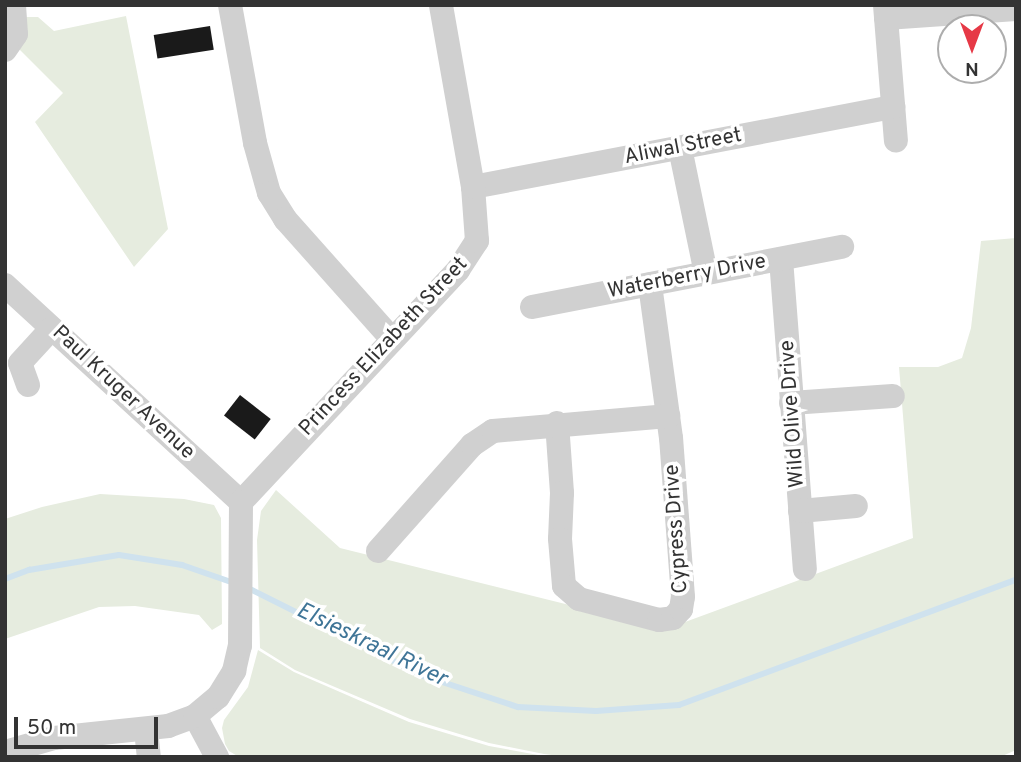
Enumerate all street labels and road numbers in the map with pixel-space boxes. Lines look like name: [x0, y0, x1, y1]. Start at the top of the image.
street label: Aliwal Street: [622, 123, 744, 171]
street label: Waterberry Drive: [606, 249, 768, 305]
street label: Princess Elizabeth Street: [294, 252, 474, 442]
street label: Paul Kruger Avenue: [46, 320, 200, 466]
street label: Wild Olive Drive: [775, 339, 811, 489]
street label: Cypress Drive: [660, 463, 694, 595]

